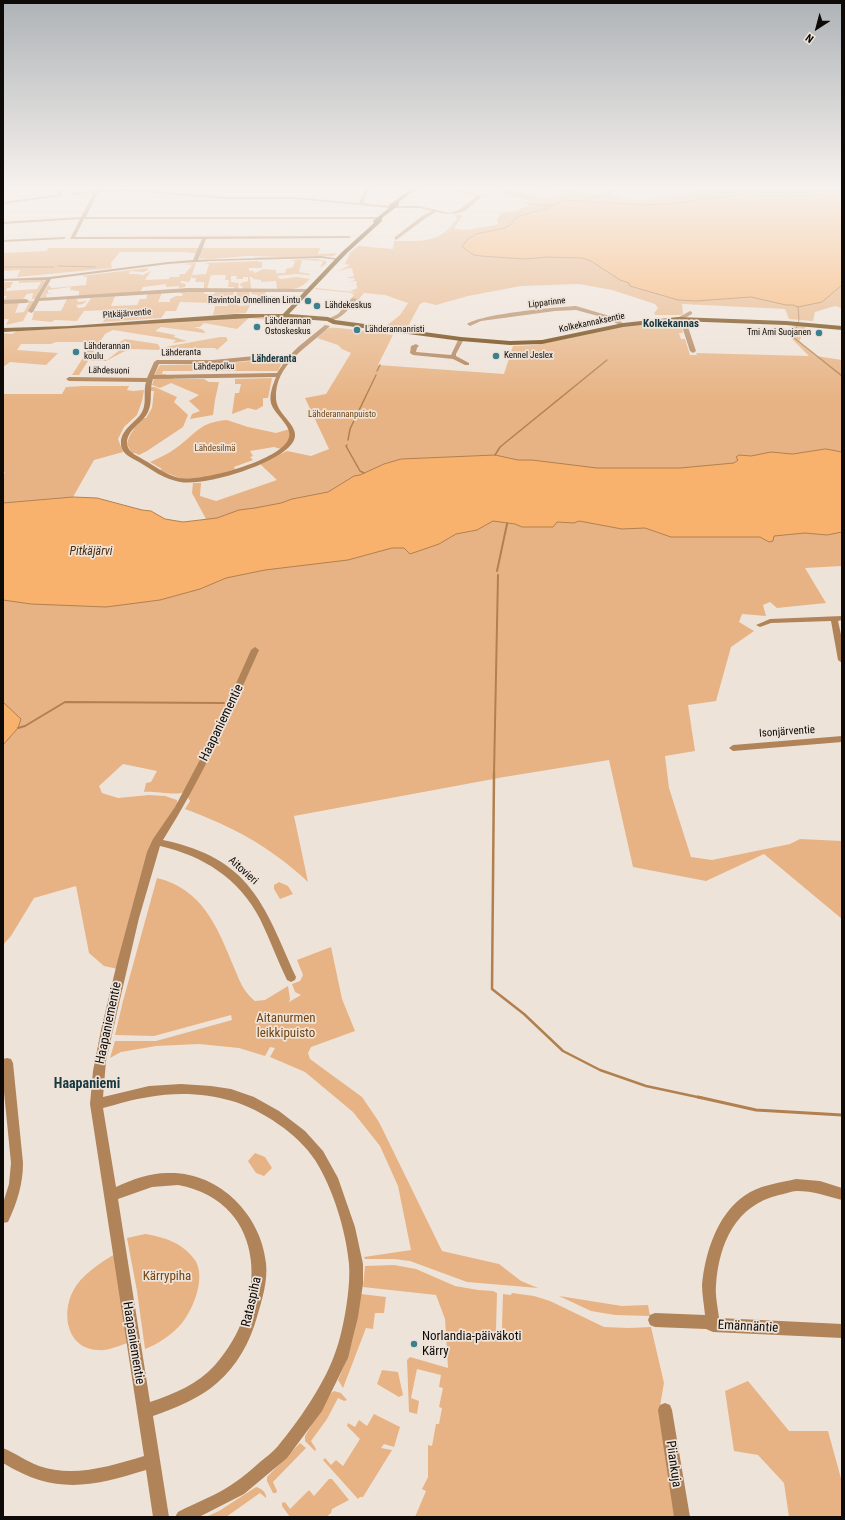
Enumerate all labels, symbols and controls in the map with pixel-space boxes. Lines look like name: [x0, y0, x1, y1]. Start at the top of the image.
north arrow: [797, 8, 837, 48]
text: N: [803, 31, 816, 45]
street label: Lipparinne: [528, 295, 566, 311]
place label: Ravintola Onnellinen Lintu: [208, 296, 300, 306]
marker: Ravintola Onnellinen Lintu: [303, 296, 313, 306]
marker: Lähdekeskus: [312, 301, 322, 311]
place label: Lähdekeskus: [325, 301, 371, 311]
street label: Pitkäjärventie: [102, 307, 152, 321]
street label: Kolkekannaksentie: [558, 311, 626, 335]
place label: Lähderannan Ostoskeskus: [265, 317, 311, 338]
district label: Kolkekannas: [643, 317, 699, 331]
marker: Lähderannan Ostoskeskus: [252, 322, 262, 332]
marker: Lähderannanristi: [352, 325, 362, 335]
place label: Lähderannanristi: [365, 325, 425, 335]
place label: Tmi Ami Suojanen: [747, 328, 811, 338]
marker: Tmi Ami Suojanen: [814, 328, 824, 338]
place label: Lähderannan koulu: [84, 342, 130, 363]
marker: Lähderannan koulu: [71, 347, 81, 357]
street label: Lähderanta: [161, 347, 201, 359]
marker: Kennel Jeslex: [491, 351, 501, 361]
place label: Kennel Jeslex: [504, 351, 553, 361]
district label: Lähderanta: [252, 353, 296, 365]
street label: Lähdepolku: [193, 361, 235, 373]
street label: Lähdesuoni: [88, 365, 130, 377]
park label: Lähderannanpuisto: [308, 410, 376, 420]
park label: Lähdesilmä: [195, 444, 235, 454]
water label: Pitkäjärvi: [70, 545, 112, 559]
street label: Haapaniementie: [197, 682, 247, 764]
street label: Isonjärventie: [759, 723, 815, 741]
street label: Aitovieri: [225, 854, 261, 888]
street label: Haapaniementie: [93, 980, 125, 1066]
park label: Aitanurmen leikkipuisto: [256, 1011, 316, 1042]
district label: Haapaniemi: [54, 1076, 120, 1092]
park label: Kärrypiha: [143, 1269, 191, 1285]
street label: Rataspiha: [239, 1275, 265, 1329]
street label: Haapaniementie: [119, 1300, 147, 1386]
street label: Emännäntie: [717, 1318, 779, 1336]
place label: Norlandia-päiväkoti Kärry: [422, 1329, 521, 1360]
marker: Norlandia-päiväkoti Kärry: [409, 1339, 419, 1349]
street label: Piiankuja: [662, 1440, 684, 1488]

